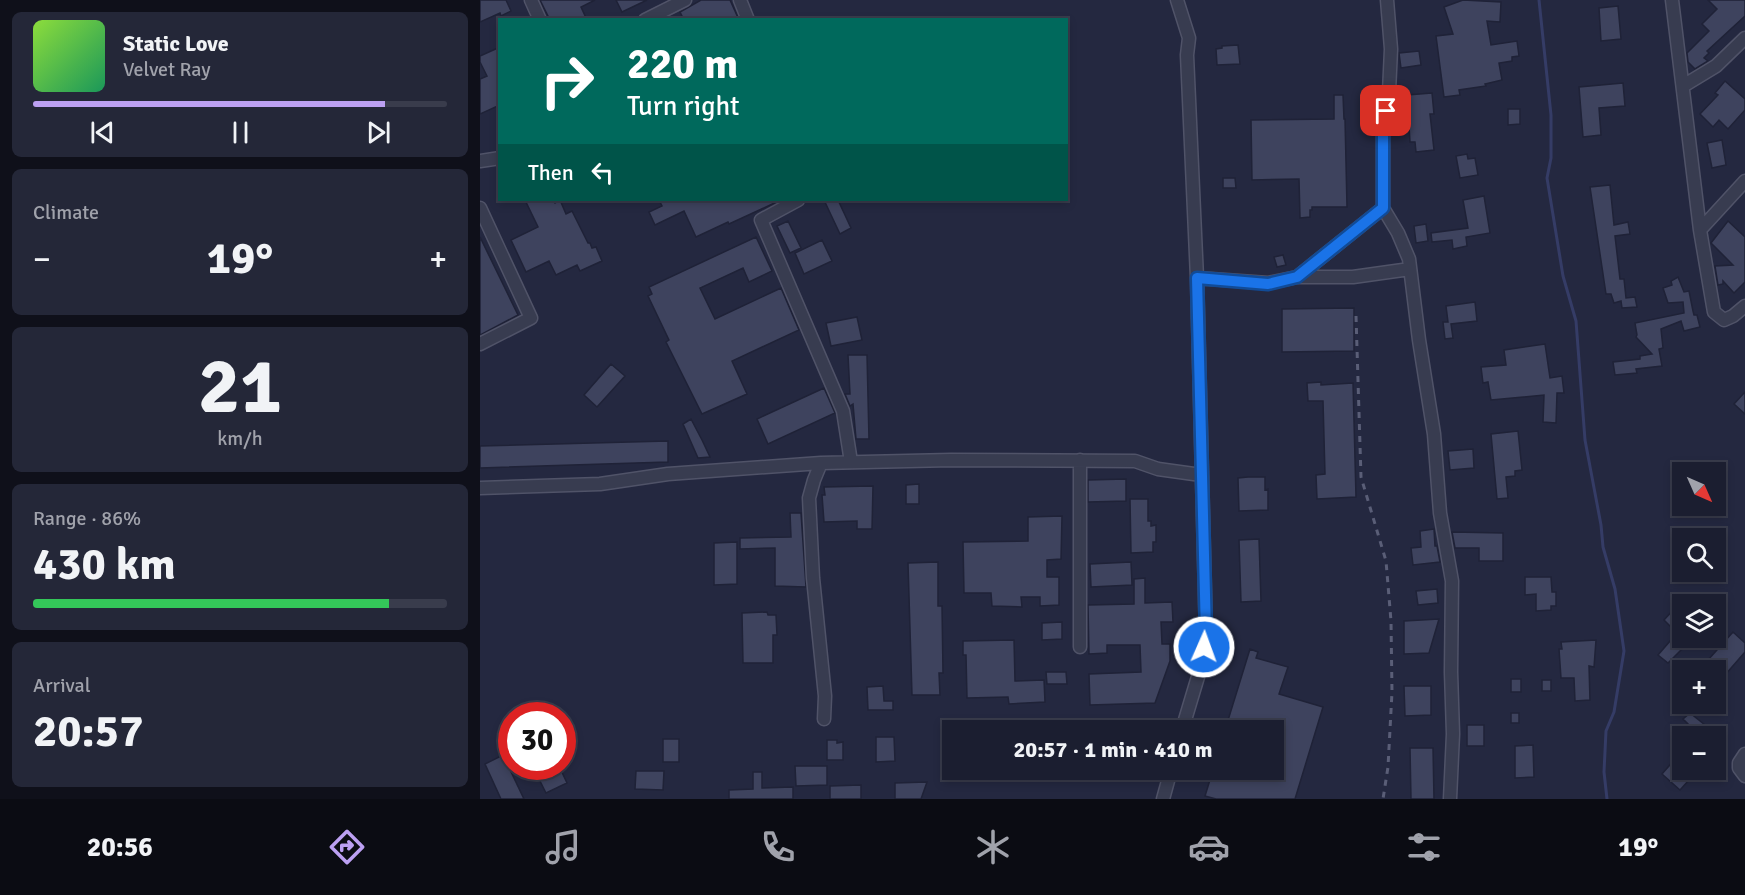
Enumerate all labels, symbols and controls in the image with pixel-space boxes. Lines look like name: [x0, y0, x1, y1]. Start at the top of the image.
text: Static Love: [123, 30, 229, 57]
text: 220 m: [627, 39, 738, 90]
icon: right: [528, 42, 606, 120]
text: Velvet Ray: [123, 57, 211, 82]
pin: [1360, 85, 1411, 136]
text: Turn right: [627, 90, 740, 123]
icon: arrive: [1369, 94, 1402, 127]
icon: previous: [86, 116, 119, 149]
icon: pause: [224, 116, 257, 149]
icon: next: [362, 116, 395, 149]
icon: left: [586, 156, 619, 189]
text: Then: [528, 159, 574, 186]
text: Climate: [33, 200, 99, 225]
text: 19°: [207, 231, 273, 286]
text: −: [33, 239, 51, 280]
text: +: [429, 239, 447, 280]
text: 21: [198, 339, 282, 435]
text: km/h: [217, 426, 263, 451]
north arrow: [1672, 462, 1726, 516]
map controls: [1672, 462, 1726, 780]
text: Range · 86%: [33, 506, 141, 531]
button: search: [1672, 528, 1726, 582]
text: 430 km: [33, 537, 176, 592]
button: layers: [1672, 594, 1726, 648]
position arrow: [1172, 615, 1236, 679]
button: +: [1672, 660, 1726, 714]
text: Arrival: [33, 673, 91, 698]
speed limit sign: 30: [498, 702, 576, 780]
text: 20:57: [33, 704, 143, 759]
button: −: [1672, 726, 1726, 780]
text: 20:57 · 1 min · 410 m: [1013, 736, 1213, 763]
icon: directions: [326, 826, 368, 868]
icon: music: [542, 826, 584, 868]
icon: phone: [757, 826, 799, 868]
icon: climate: [972, 826, 1014, 868]
icon: car: [1188, 826, 1230, 868]
icon: filters: [1403, 826, 1445, 868]
text: 20:56: [87, 831, 153, 864]
text: 19°: [1618, 831, 1658, 864]

